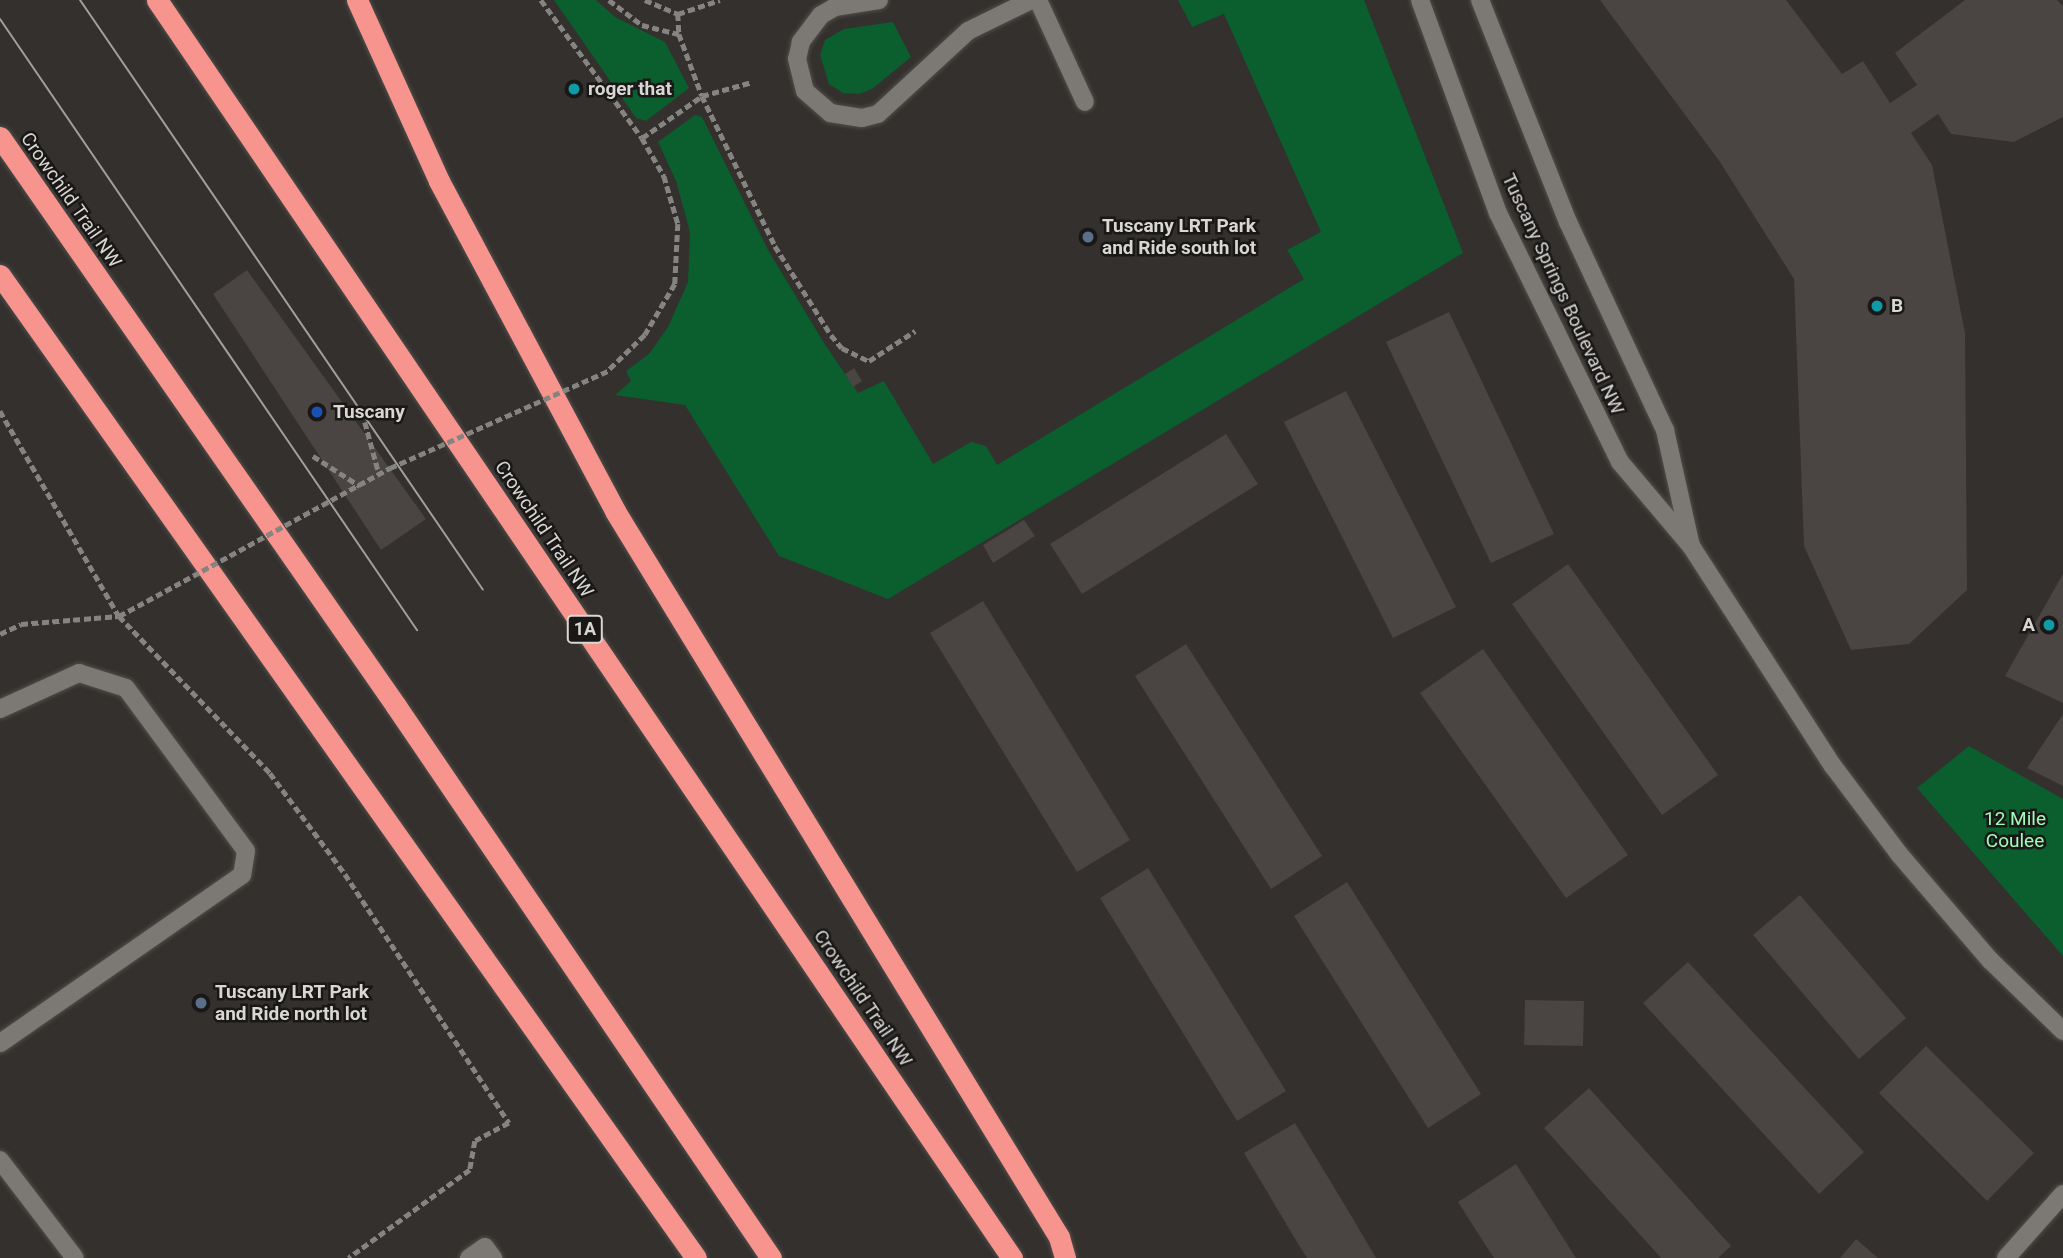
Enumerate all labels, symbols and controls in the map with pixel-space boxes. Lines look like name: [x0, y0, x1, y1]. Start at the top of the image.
place label: roger that: [588, 78, 672, 100]
marker: roger that: [566, 81, 582, 97]
street label: Crowchild Trail NW: [16, 128, 126, 272]
street label: Tuscany Springs Boulevard NW: [1497, 170, 1629, 418]
place label: Tuscany LRT Park and Ride south lot: [1102, 215, 1256, 259]
marker: Tuscany LRT Park and Ride south lot: [1080, 229, 1096, 245]
place label: B: [1891, 295, 1903, 317]
marker: B: [1869, 298, 1885, 314]
place label: Tuscany: [333, 401, 405, 423]
marker: Tuscany: [307, 402, 327, 422]
street label: Crowchild Trail NW: [490, 456, 598, 602]
road number: 1A: [566, 614, 604, 644]
place label: A: [2022, 614, 2035, 636]
marker: A: [2041, 617, 2057, 633]
park label: 12 Mile Coulee: [1984, 808, 2046, 852]
street label: Crowchild Trail NW: [809, 925, 917, 1071]
place label: Tuscany LRT Park and Ride north lot: [215, 981, 369, 1025]
marker: Tuscany LRT Park and Ride north lot: [193, 995, 209, 1011]

